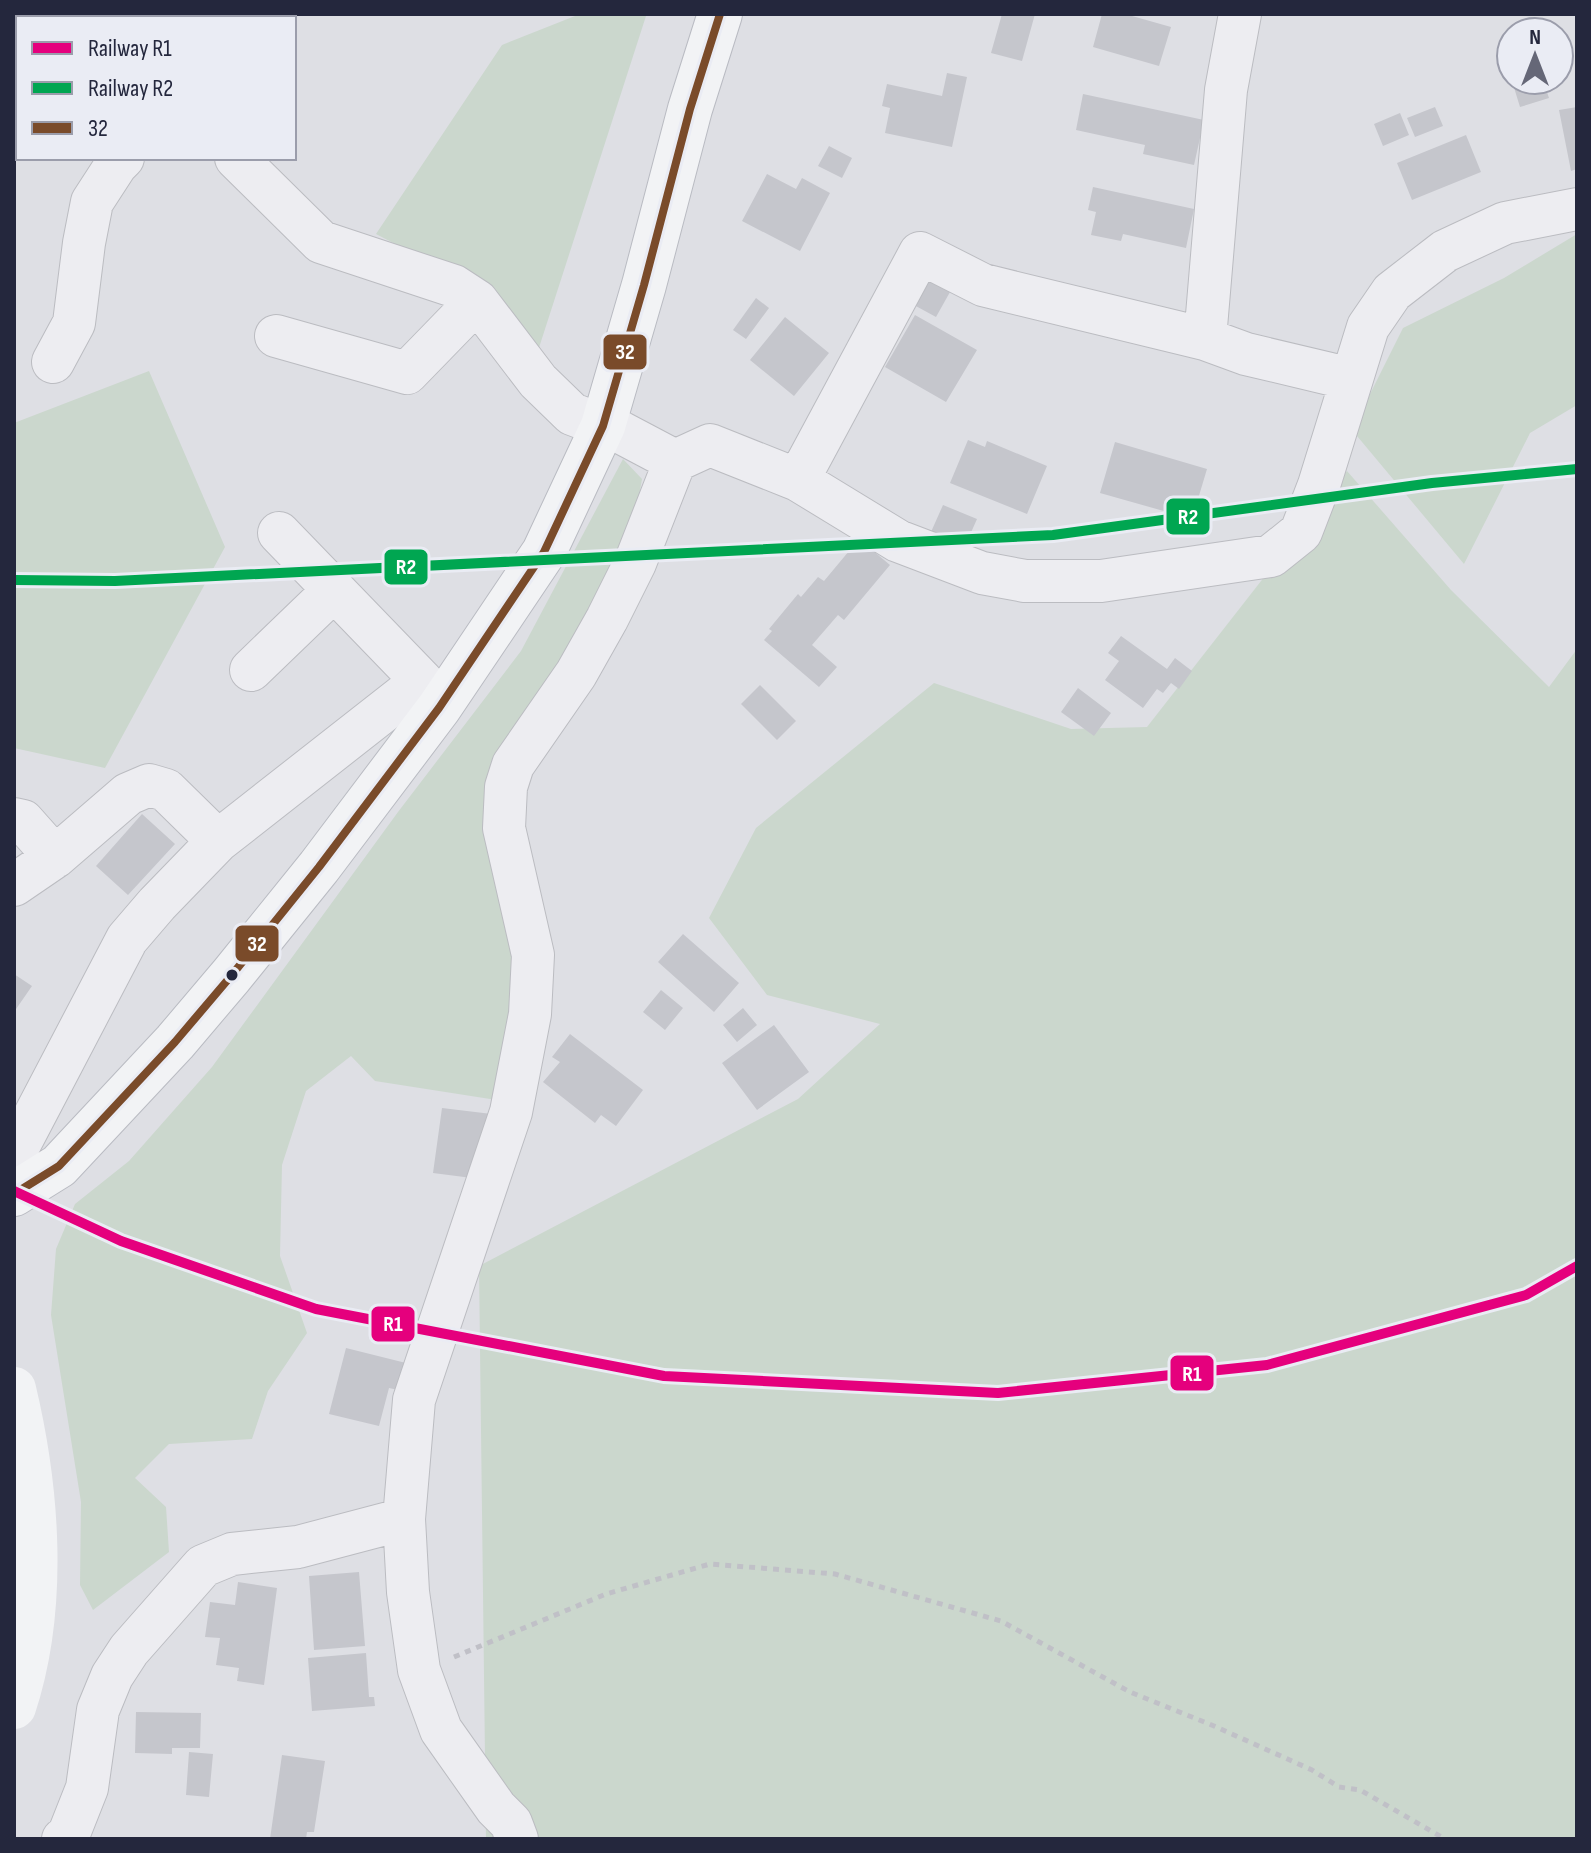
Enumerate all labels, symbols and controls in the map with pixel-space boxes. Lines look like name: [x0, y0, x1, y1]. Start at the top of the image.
legend: [16, 16, 296, 160]
north arrow: [1495, 16, 1575, 96]
text: N: [1529, 24, 1541, 51]
text: Railway R1: [88, 34, 172, 63]
text: Railway R2: [88, 74, 173, 103]
text: 32: [88, 114, 108, 143]
line badge: 32: [602, 333, 648, 371]
text: 32: [615, 339, 635, 366]
line badge: R2: [1165, 497, 1211, 536]
text: R2: [1178, 504, 1198, 531]
line badge: R2: [383, 548, 429, 586]
text: R2: [396, 554, 416, 581]
line badge: 32: [234, 924, 280, 963]
text: 32: [247, 931, 267, 958]
unlabelled marker: [224, 967, 240, 983]
line badge: R1: [370, 1305, 416, 1343]
text: R1: [383, 1311, 403, 1338]
line badge: R1: [1169, 1354, 1215, 1392]
text: R1: [1182, 1361, 1202, 1388]

